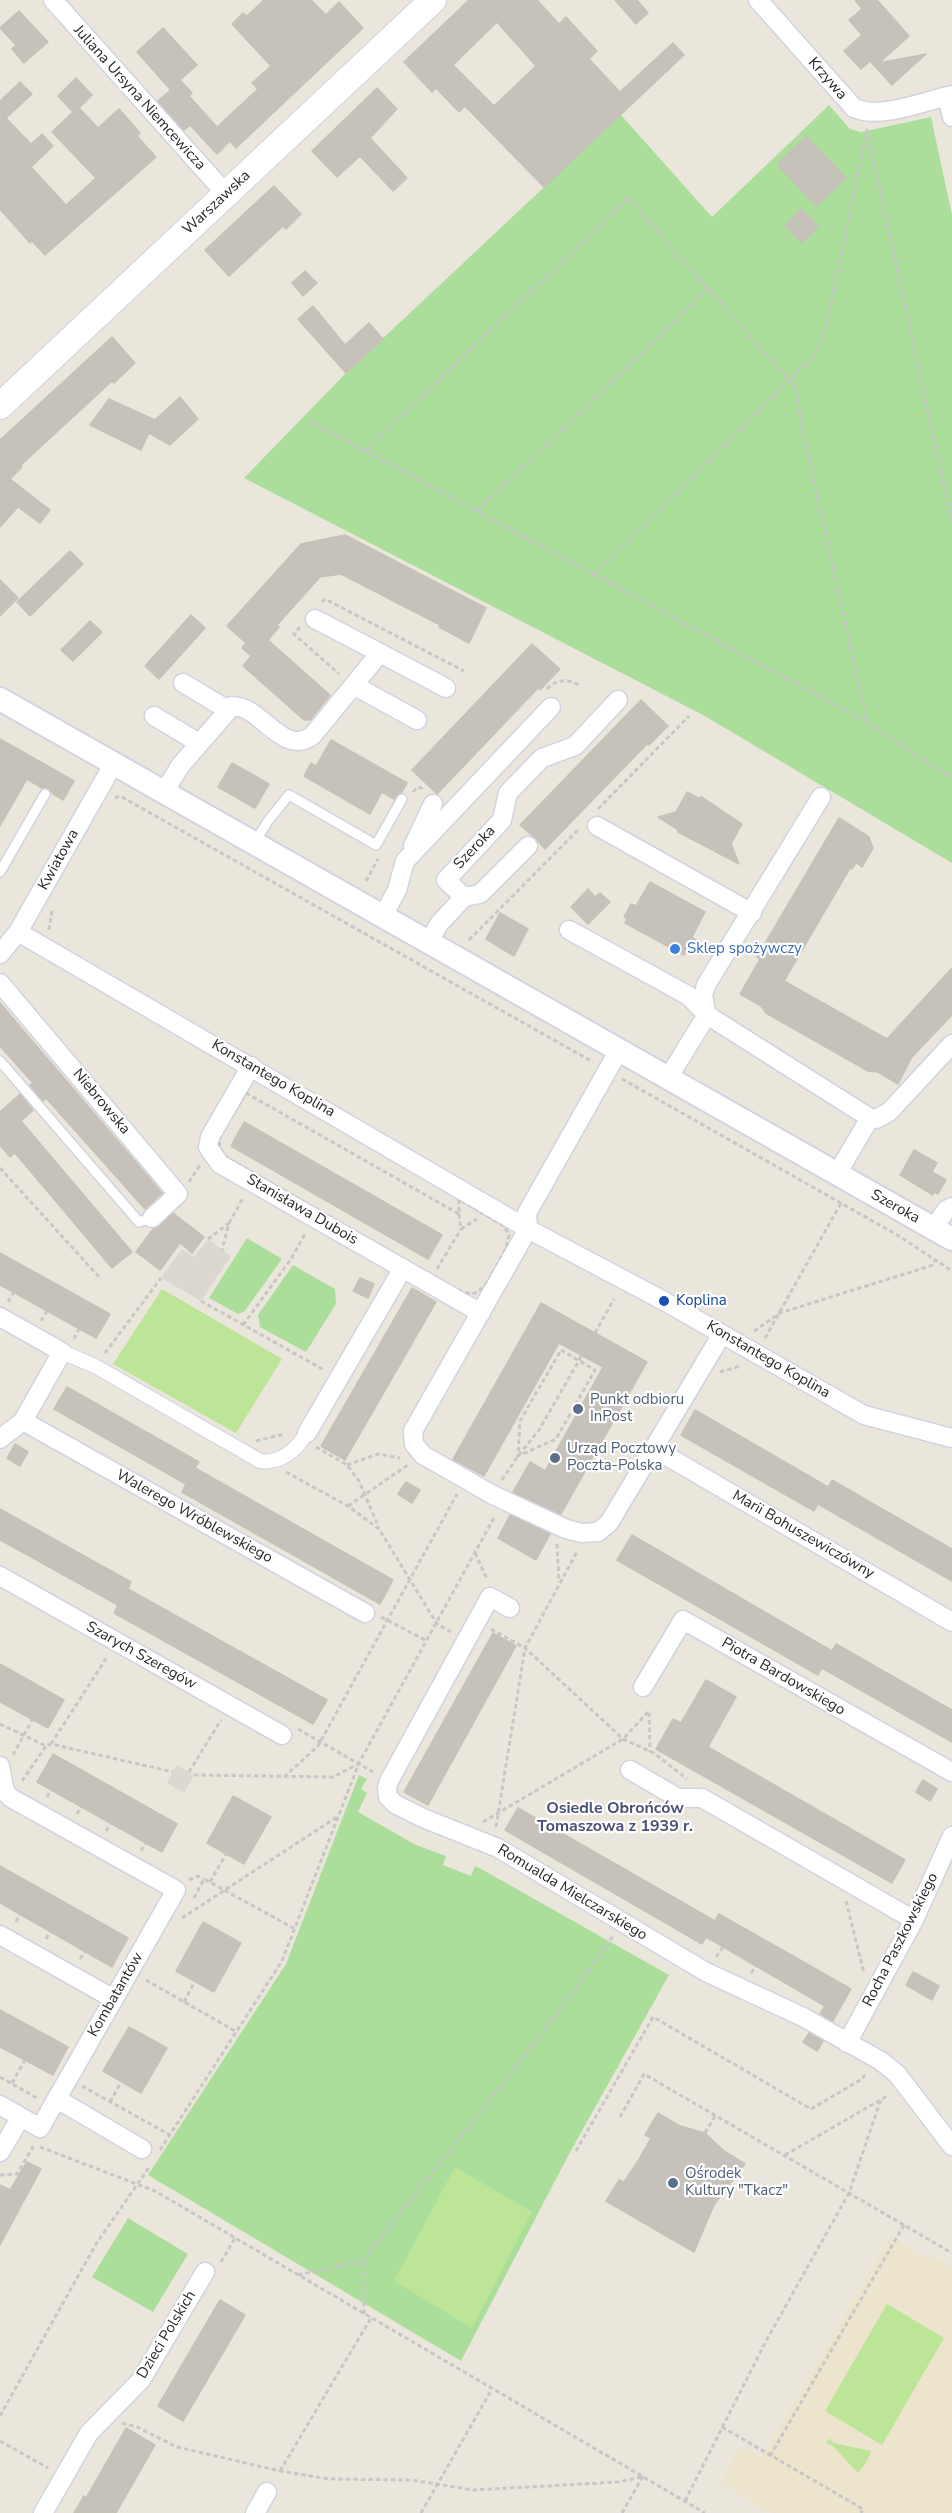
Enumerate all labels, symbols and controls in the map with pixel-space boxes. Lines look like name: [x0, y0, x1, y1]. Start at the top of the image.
street label: Juliana Ursyna Niemcewicza: [69, 22, 209, 174]
street label: Krzywa: [804, 54, 850, 104]
street label: Warszawska: [179, 167, 255, 239]
street label: Szeroka: [450, 822, 500, 874]
street label: Kwiatowa: [35, 826, 83, 894]
place label: Sklep spożywczy: [687, 940, 802, 958]
marker: Sklep spożywczy: [668, 942, 682, 956]
street label: Konstantego Koplina: [208, 1036, 338, 1122]
street label: Niebrowska: [68, 1066, 134, 1138]
street label: Stanisława Dubois: [243, 1171, 361, 1249]
street label: Szeroka: [867, 1186, 923, 1228]
place label: Koplina: [676, 1292, 727, 1310]
marker: Koplina: [657, 1294, 671, 1308]
street label: Konstantego Koplina: [703, 1317, 833, 1403]
place label: Punkt odbioru InPost: [590, 1391, 684, 1426]
marker: Punkt odbioru InPost: [571, 1402, 585, 1416]
place label: Urząd Pocztowy Poczta-Polska: [567, 1440, 676, 1475]
marker: Urząd Pocztowy Poczta-Polska: [548, 1451, 562, 1465]
street label: Walerego Wróblewskiego: [113, 1466, 275, 1568]
street label: Marii Bohuszewiczówny: [729, 1487, 877, 1583]
street label: Szarych Szeregów: [83, 1618, 199, 1694]
street label: Piotra Bardowskiego: [718, 1634, 848, 1720]
district label: Osiedle Obrońców Tomaszowa z 1939 r.: [537, 1799, 693, 1837]
street label: Romualda Mielczarskiego: [494, 1841, 650, 1945]
street label: Rocha Paszkowskiego: [859, 1870, 943, 2010]
street label: Kombatantów: [85, 1949, 147, 2041]
place label: Ośrodek Kultury "Tkacz": [685, 2165, 788, 2200]
marker: Ośrodek Kultury "Tkacz": [666, 2176, 680, 2190]
street label: Dzieci Polskich: [134, 2288, 200, 2382]

